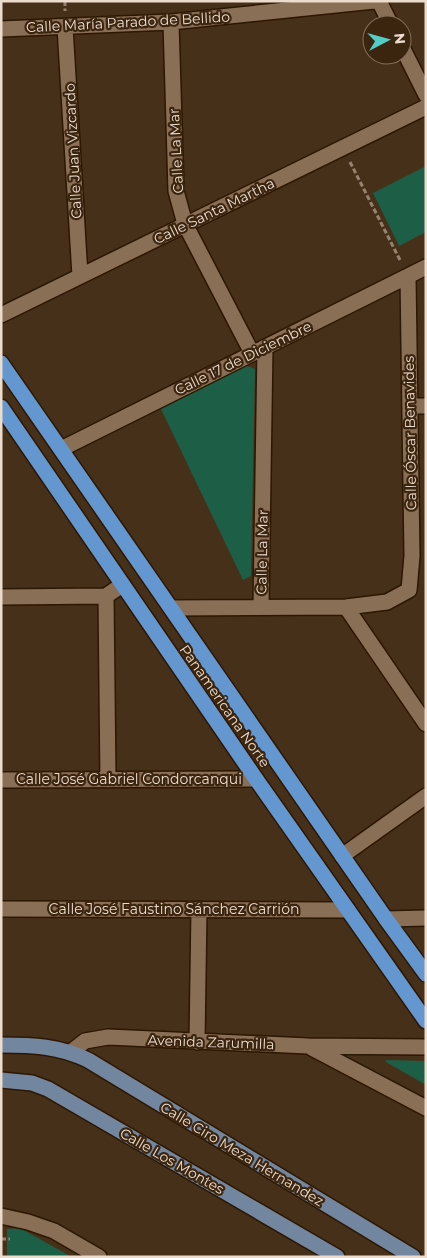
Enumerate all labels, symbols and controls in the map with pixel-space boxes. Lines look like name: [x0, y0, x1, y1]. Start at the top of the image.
street label: Calle María Parado de Bellido: [26, 8, 231, 36]
north arrow: [362, 15, 412, 65]
text: N: [390, 32, 409, 45]
street label: Calle Juan Vizcardo: [60, 83, 86, 219]
street label: Calle La Mar: [165, 108, 187, 194]
street label: Calle Santa Martha: [151, 174, 277, 248]
street label: Calle 17 de Diciembre: [172, 317, 314, 399]
street label: Calle Óscar Benavides: [400, 355, 420, 510]
street label: Calle La Mar: [252, 509, 272, 595]
street label: Panamericana Norte: [176, 641, 274, 771]
street label: Calle José Gabriel Condorcanqui: [16, 770, 242, 788]
street label: Calle José Faustino Sánchez Carrión: [49, 900, 299, 918]
street label: Avenida Zarumilla: [147, 1031, 275, 1053]
street label: Calle Ciro Meza Hernandez: [157, 1098, 327, 1210]
street label: Calle Los Montes: [117, 1124, 228, 1198]

